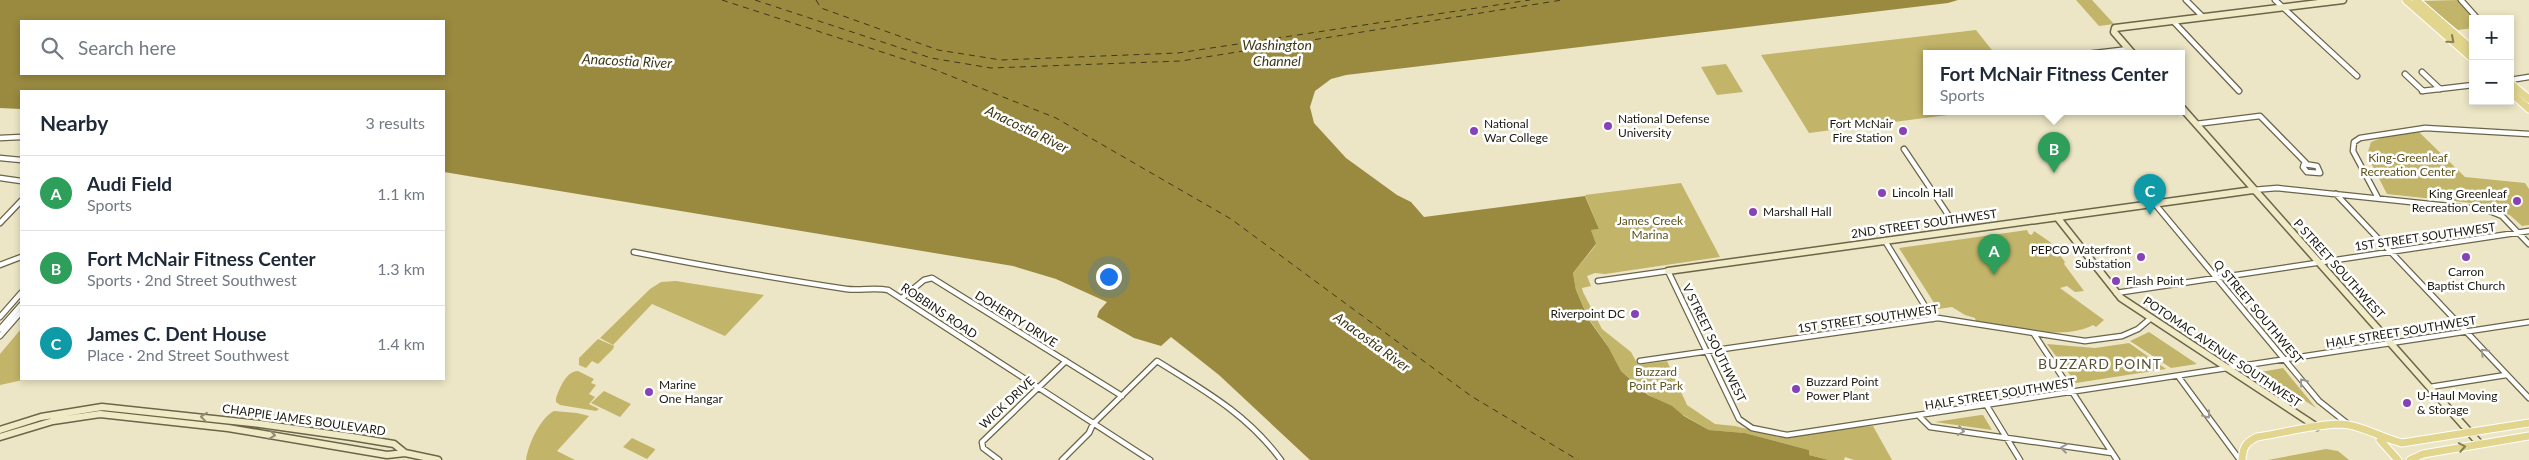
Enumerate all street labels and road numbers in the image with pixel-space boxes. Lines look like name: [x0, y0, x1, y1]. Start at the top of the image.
street label: 2ND STREET SOUTHWEST: [1850, 206, 1998, 241]
street label: P STREET SOUTHWEST: [2291, 216, 2388, 322]
street label: 1ST STREET SOUTHWEST: [2353, 219, 2496, 254]
street label: Q STREET SOUTHWEST: [2210, 256, 2306, 367]
street label: ROBBINS ROAD: [898, 280, 980, 342]
street label: V STREET SOUTHWEST: [1679, 281, 1750, 404]
street label: DOHERTY DRIVE: [972, 287, 1060, 350]
street label: POTOMAC AVENUE SOUTHWEST: [2141, 293, 2304, 410]
street label: 1ST STREET SOUTHWEST: [1796, 301, 1939, 336]
street label: HALF STREET SOUTHWEST: [2325, 312, 2477, 351]
street label: WICK DRIVE: [976, 373, 1037, 432]
street label: HALF STREET SOUTHWEST: [1924, 374, 2076, 413]
street label: CHAPPIE JAMES BOULEVARD: [221, 401, 387, 438]

